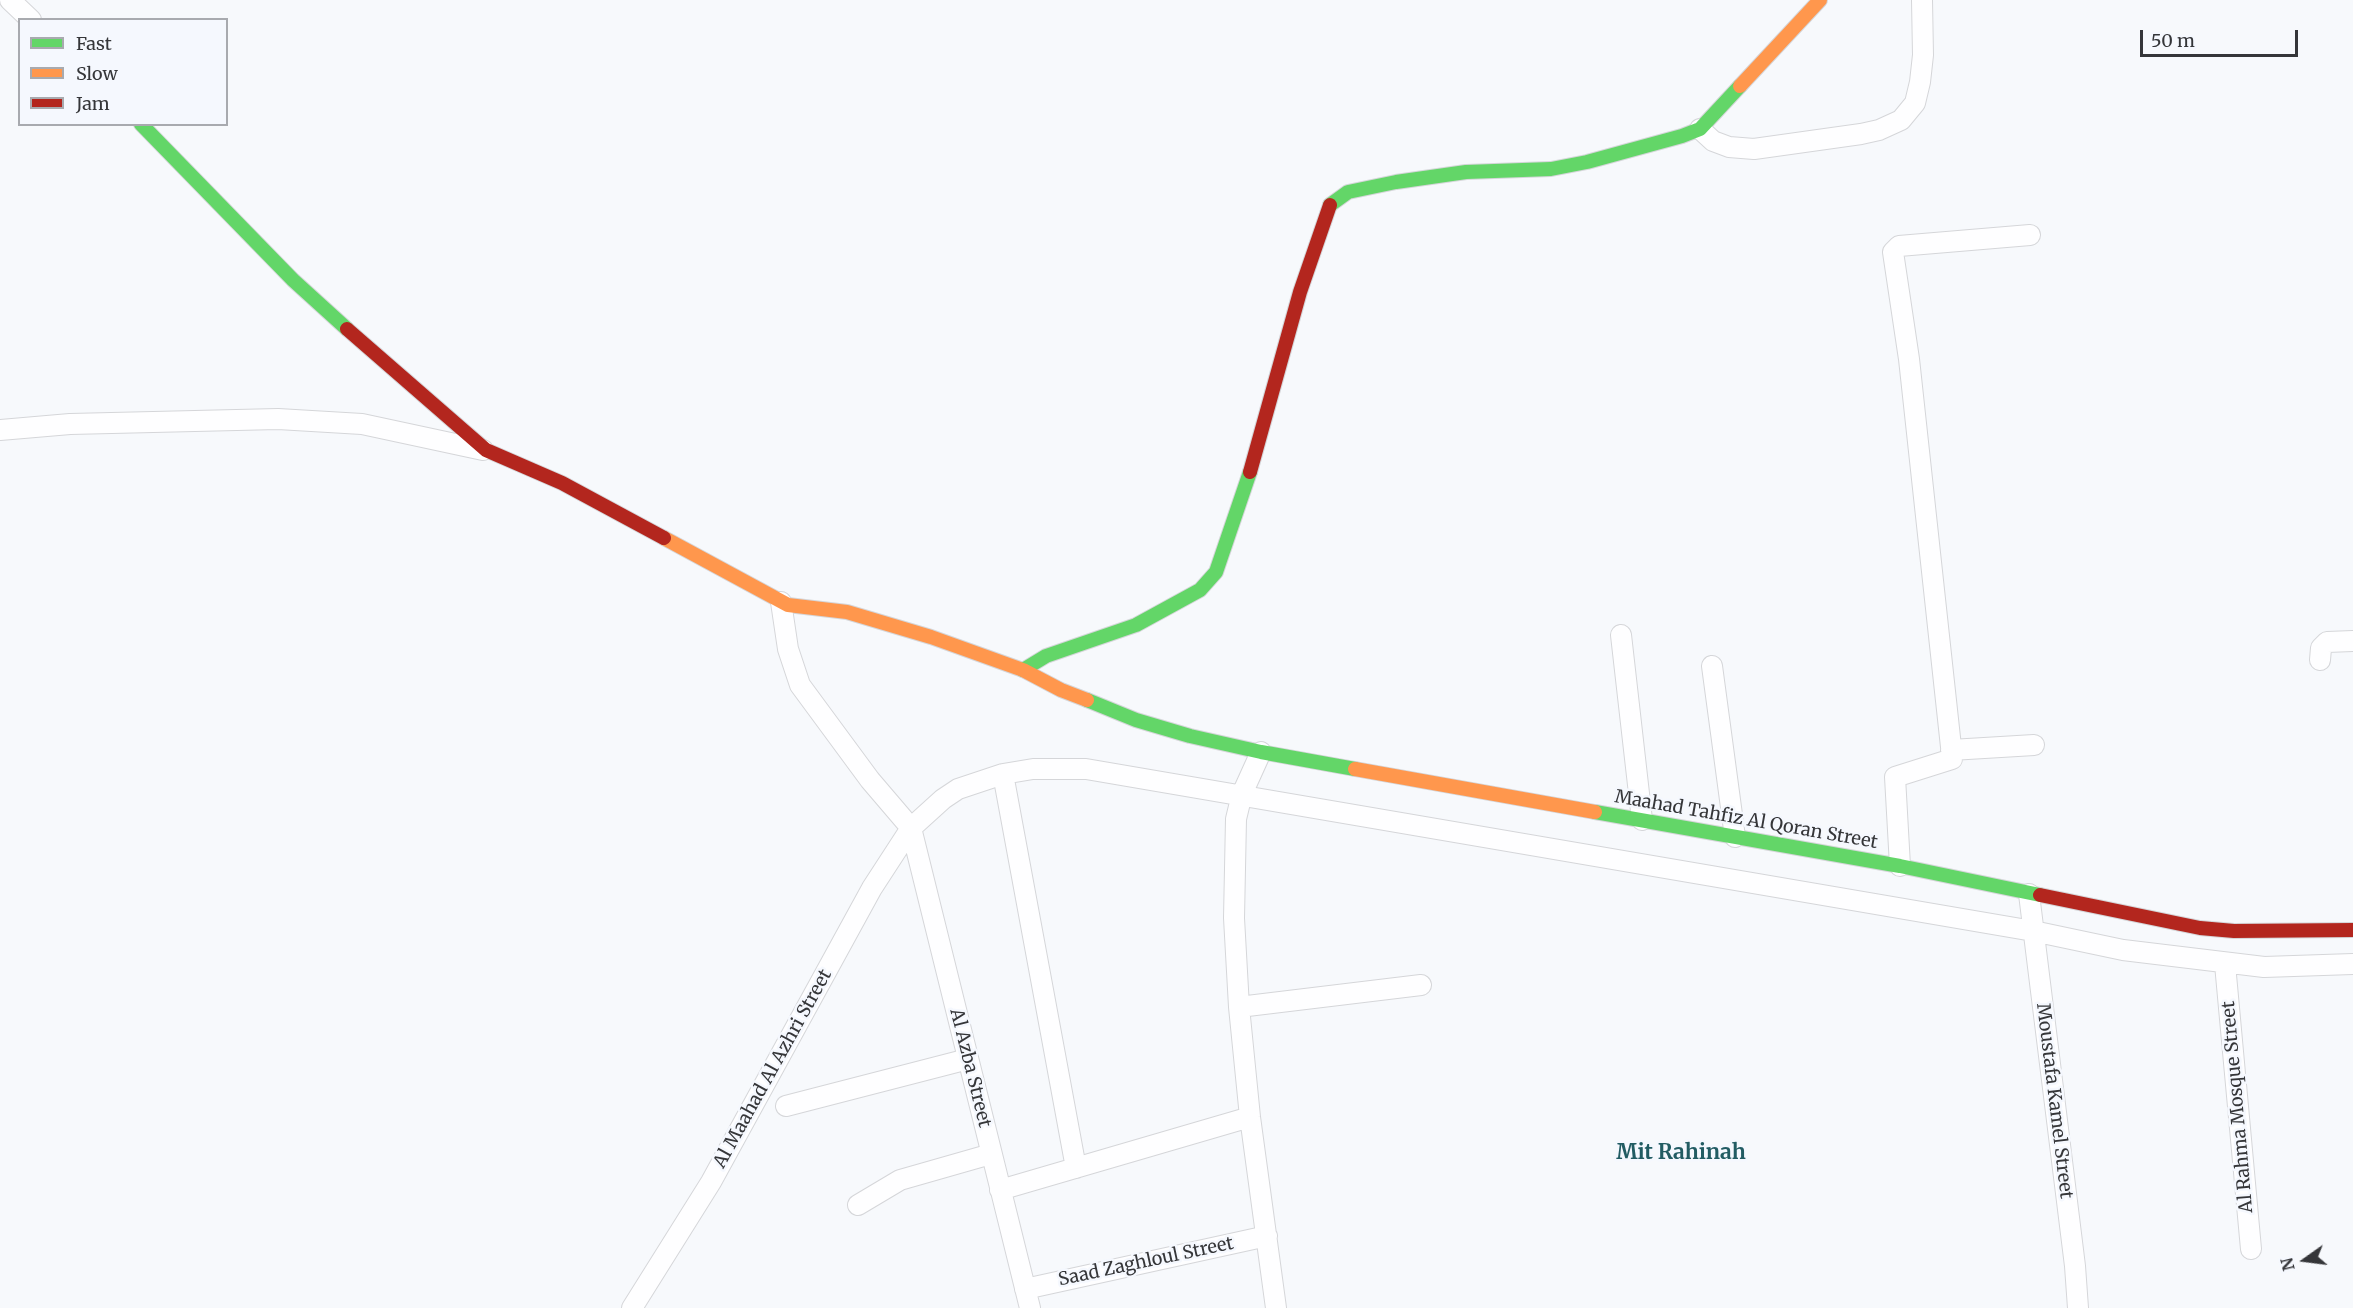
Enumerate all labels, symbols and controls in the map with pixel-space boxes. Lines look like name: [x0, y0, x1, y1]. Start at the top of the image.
legend: [18, 18, 228, 126]
scale bar: [2143, 18, 2300, 56]
text: 50 m: [2151, 29, 2195, 52]
text: Fast: [76, 32, 112, 55]
text: Slow: [76, 62, 118, 85]
text: Jam: [76, 92, 110, 115]
street label: Maahad Tahfiz Al Qoran Street: [1613, 786, 1879, 854]
street label: Al Maahad Al Azhri Street: [709, 966, 837, 1172]
street label: Al Rahma Mosque Street: [2218, 1000, 2258, 1214]
street label: Moustafa Kamel Street: [2031, 1002, 2077, 1200]
street label: Al Azba Street: [945, 1006, 995, 1130]
district label: Mit Rahinah: [1616, 1140, 1746, 1166]
north arrow: [2275, 1230, 2335, 1290]
street label: Saad Zaghloul Street: [1057, 1233, 1235, 1291]
text: N: [2276, 1256, 2299, 1273]

